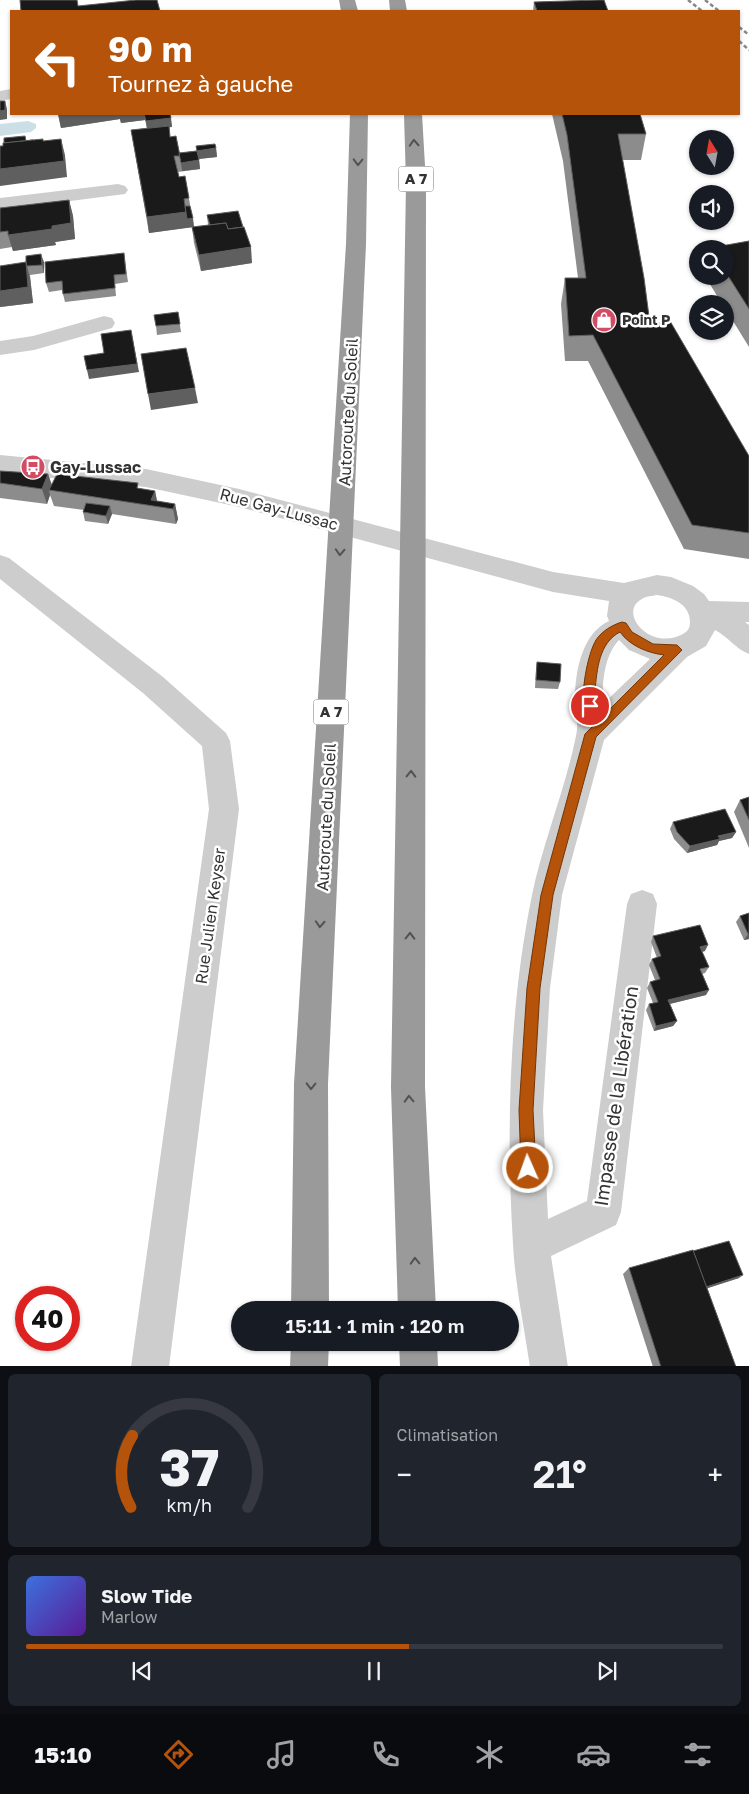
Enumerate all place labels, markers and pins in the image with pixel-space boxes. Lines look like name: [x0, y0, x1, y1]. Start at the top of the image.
shop icon: Point P: [591, 307, 617, 333]
place label: Point P: [622, 311, 670, 328]
bus stop icon: Gay-Lussac: [20, 454, 46, 480]
place label: Gay-Lussac: [50, 457, 141, 477]
pin: [569, 685, 611, 727]

